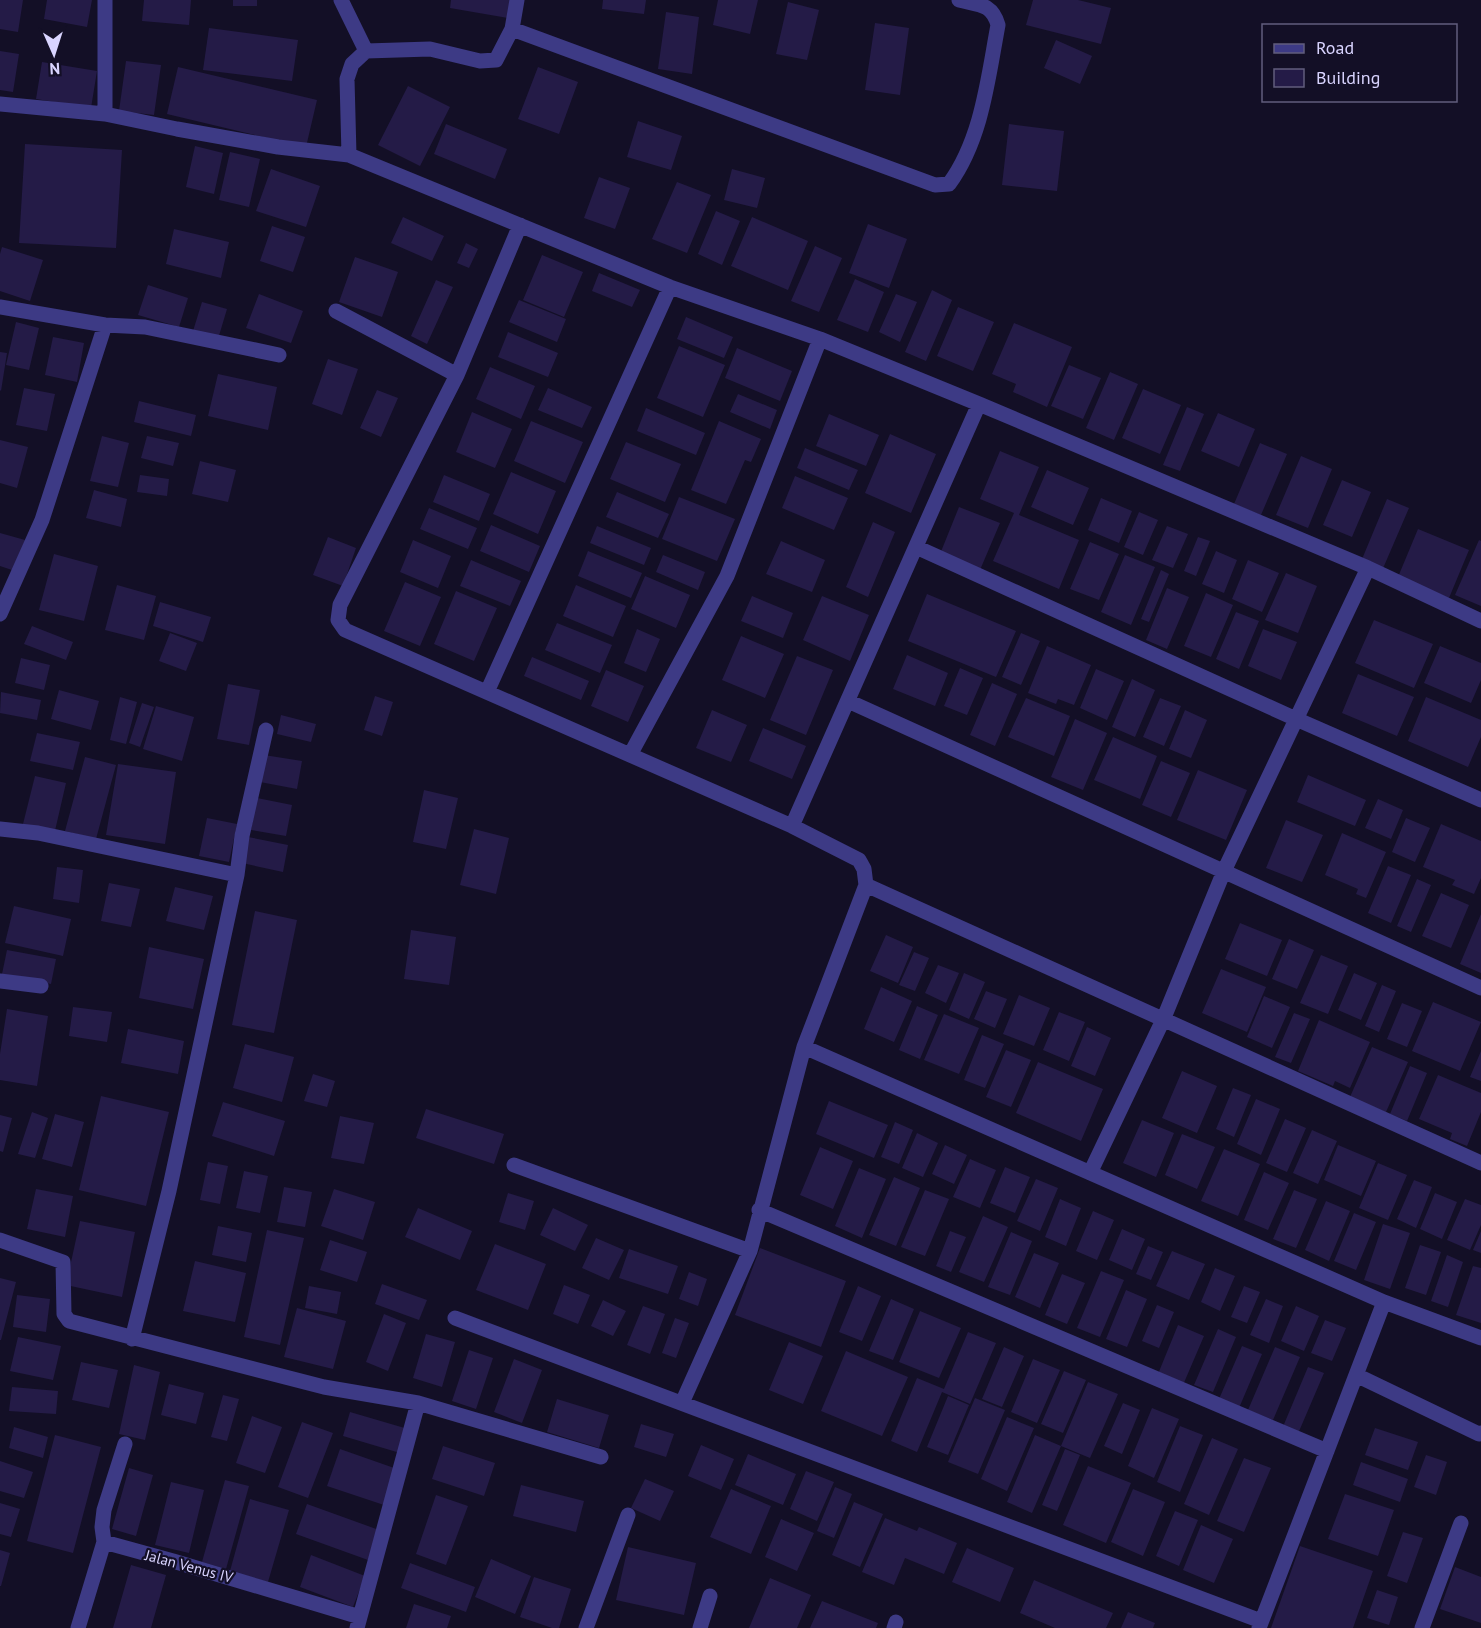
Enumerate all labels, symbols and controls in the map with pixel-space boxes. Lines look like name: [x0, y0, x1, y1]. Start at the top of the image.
north arrow: [24, 24, 84, 84]
legend: [1262, 24, 1457, 102]
text: Road: [1316, 36, 1354, 59]
text: N: [49, 59, 61, 79]
text: Building: [1316, 66, 1380, 89]
street label: Jalan Venus IV: [142, 1545, 235, 1587]

